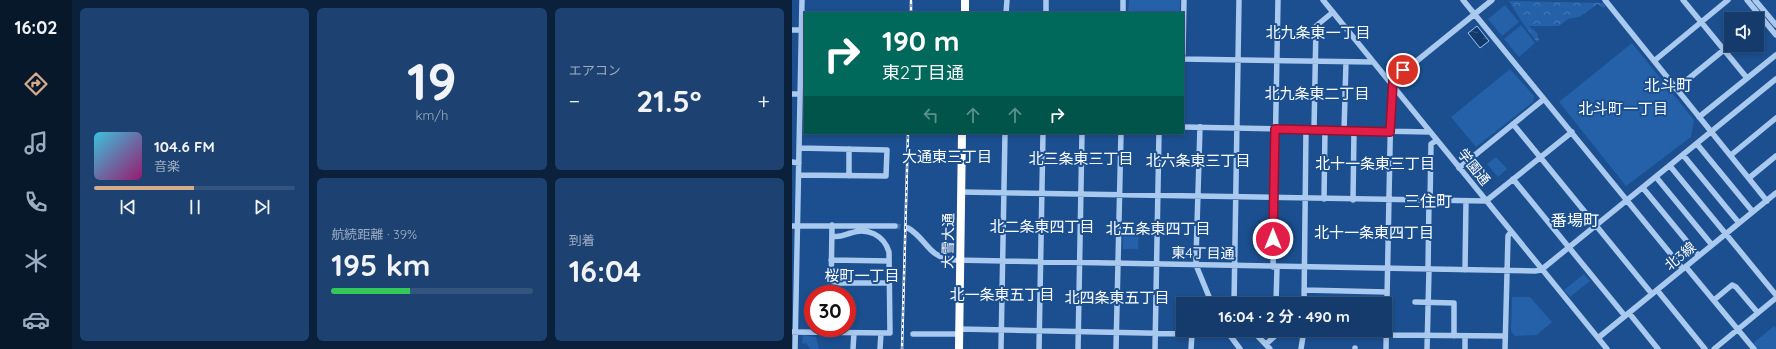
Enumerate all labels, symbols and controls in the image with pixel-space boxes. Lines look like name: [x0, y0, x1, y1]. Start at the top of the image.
map controls: [1724, 12, 1764, 52]
button: sound: [1724, 12, 1764, 52]
text: 16:02: [14, 16, 58, 39]
text: 190 m: [882, 23, 960, 58]
district label: 北九条東一丁目: [1265, 23, 1371, 42]
icon: right: [816, 28, 868, 80]
text: 19: [407, 48, 457, 113]
pin: [1386, 53, 1420, 87]
icon: arrive: [1392, 59, 1414, 81]
text: 東2丁目通: [882, 61, 964, 84]
text: エアコン: [569, 62, 621, 78]
icon: directions: [22, 70, 50, 98]
district label: 北斗町: [1644, 75, 1692, 95]
text: 21.5°: [636, 82, 701, 120]
district label: 北九条東二丁目: [1264, 84, 1370, 103]
text: −: [569, 87, 580, 115]
text: +: [758, 87, 770, 115]
district label: 北斗町一丁目: [1578, 99, 1668, 118]
icon: left: [920, 104, 942, 126]
icon: ahead: [962, 104, 984, 126]
icon: ahead: [1004, 104, 1026, 126]
icon: right: [1046, 104, 1068, 126]
text: km/h: [416, 107, 448, 123]
icon: music: [22, 129, 50, 157]
text: 104.6 FM: [154, 137, 215, 156]
street label: 学園通: [1454, 145, 1494, 189]
district label: 大通東三丁目: [902, 147, 992, 166]
district label: 北三条東三丁目: [1028, 149, 1134, 168]
district label: 北六条東三丁目: [1145, 151, 1251, 170]
district label: 北十一条東三丁目: [1315, 154, 1435, 173]
text: 音楽: [154, 158, 180, 174]
icon: phone: [22, 188, 50, 216]
district label: 三住町: [1404, 191, 1452, 211]
icon: previous: [117, 196, 139, 218]
icon: pause: [184, 196, 206, 218]
icon: next: [251, 196, 273, 218]
district label: 番場町: [1551, 210, 1599, 230]
street label: 大雪大通: [939, 213, 957, 269]
district label: 北二条東四丁目: [989, 217, 1095, 236]
position arrow: [1252, 218, 1294, 260]
district label: 北五条東四丁目: [1105, 219, 1211, 238]
district label: 北十一条東四丁目: [1314, 223, 1434, 242]
text: 航続距離 · 39%: [331, 226, 417, 242]
text: 到着: [569, 232, 595, 248]
street label: 北3線: [1661, 238, 1699, 274]
street label: 東4丁目通: [1171, 243, 1235, 263]
text: 195 km: [331, 246, 430, 284]
icon: climate: [22, 247, 50, 275]
text: 16:04: [569, 252, 641, 290]
district label: 桜町一丁目: [824, 266, 900, 285]
speed limit sign: 30: [804, 285, 856, 337]
district label: 北一条東五丁目: [949, 285, 1055, 304]
district label: 北四条東五丁目: [1064, 288, 1170, 307]
icon: car: [22, 306, 50, 334]
text: 16:04 · 2 分 · 490 m: [1218, 307, 1350, 326]

